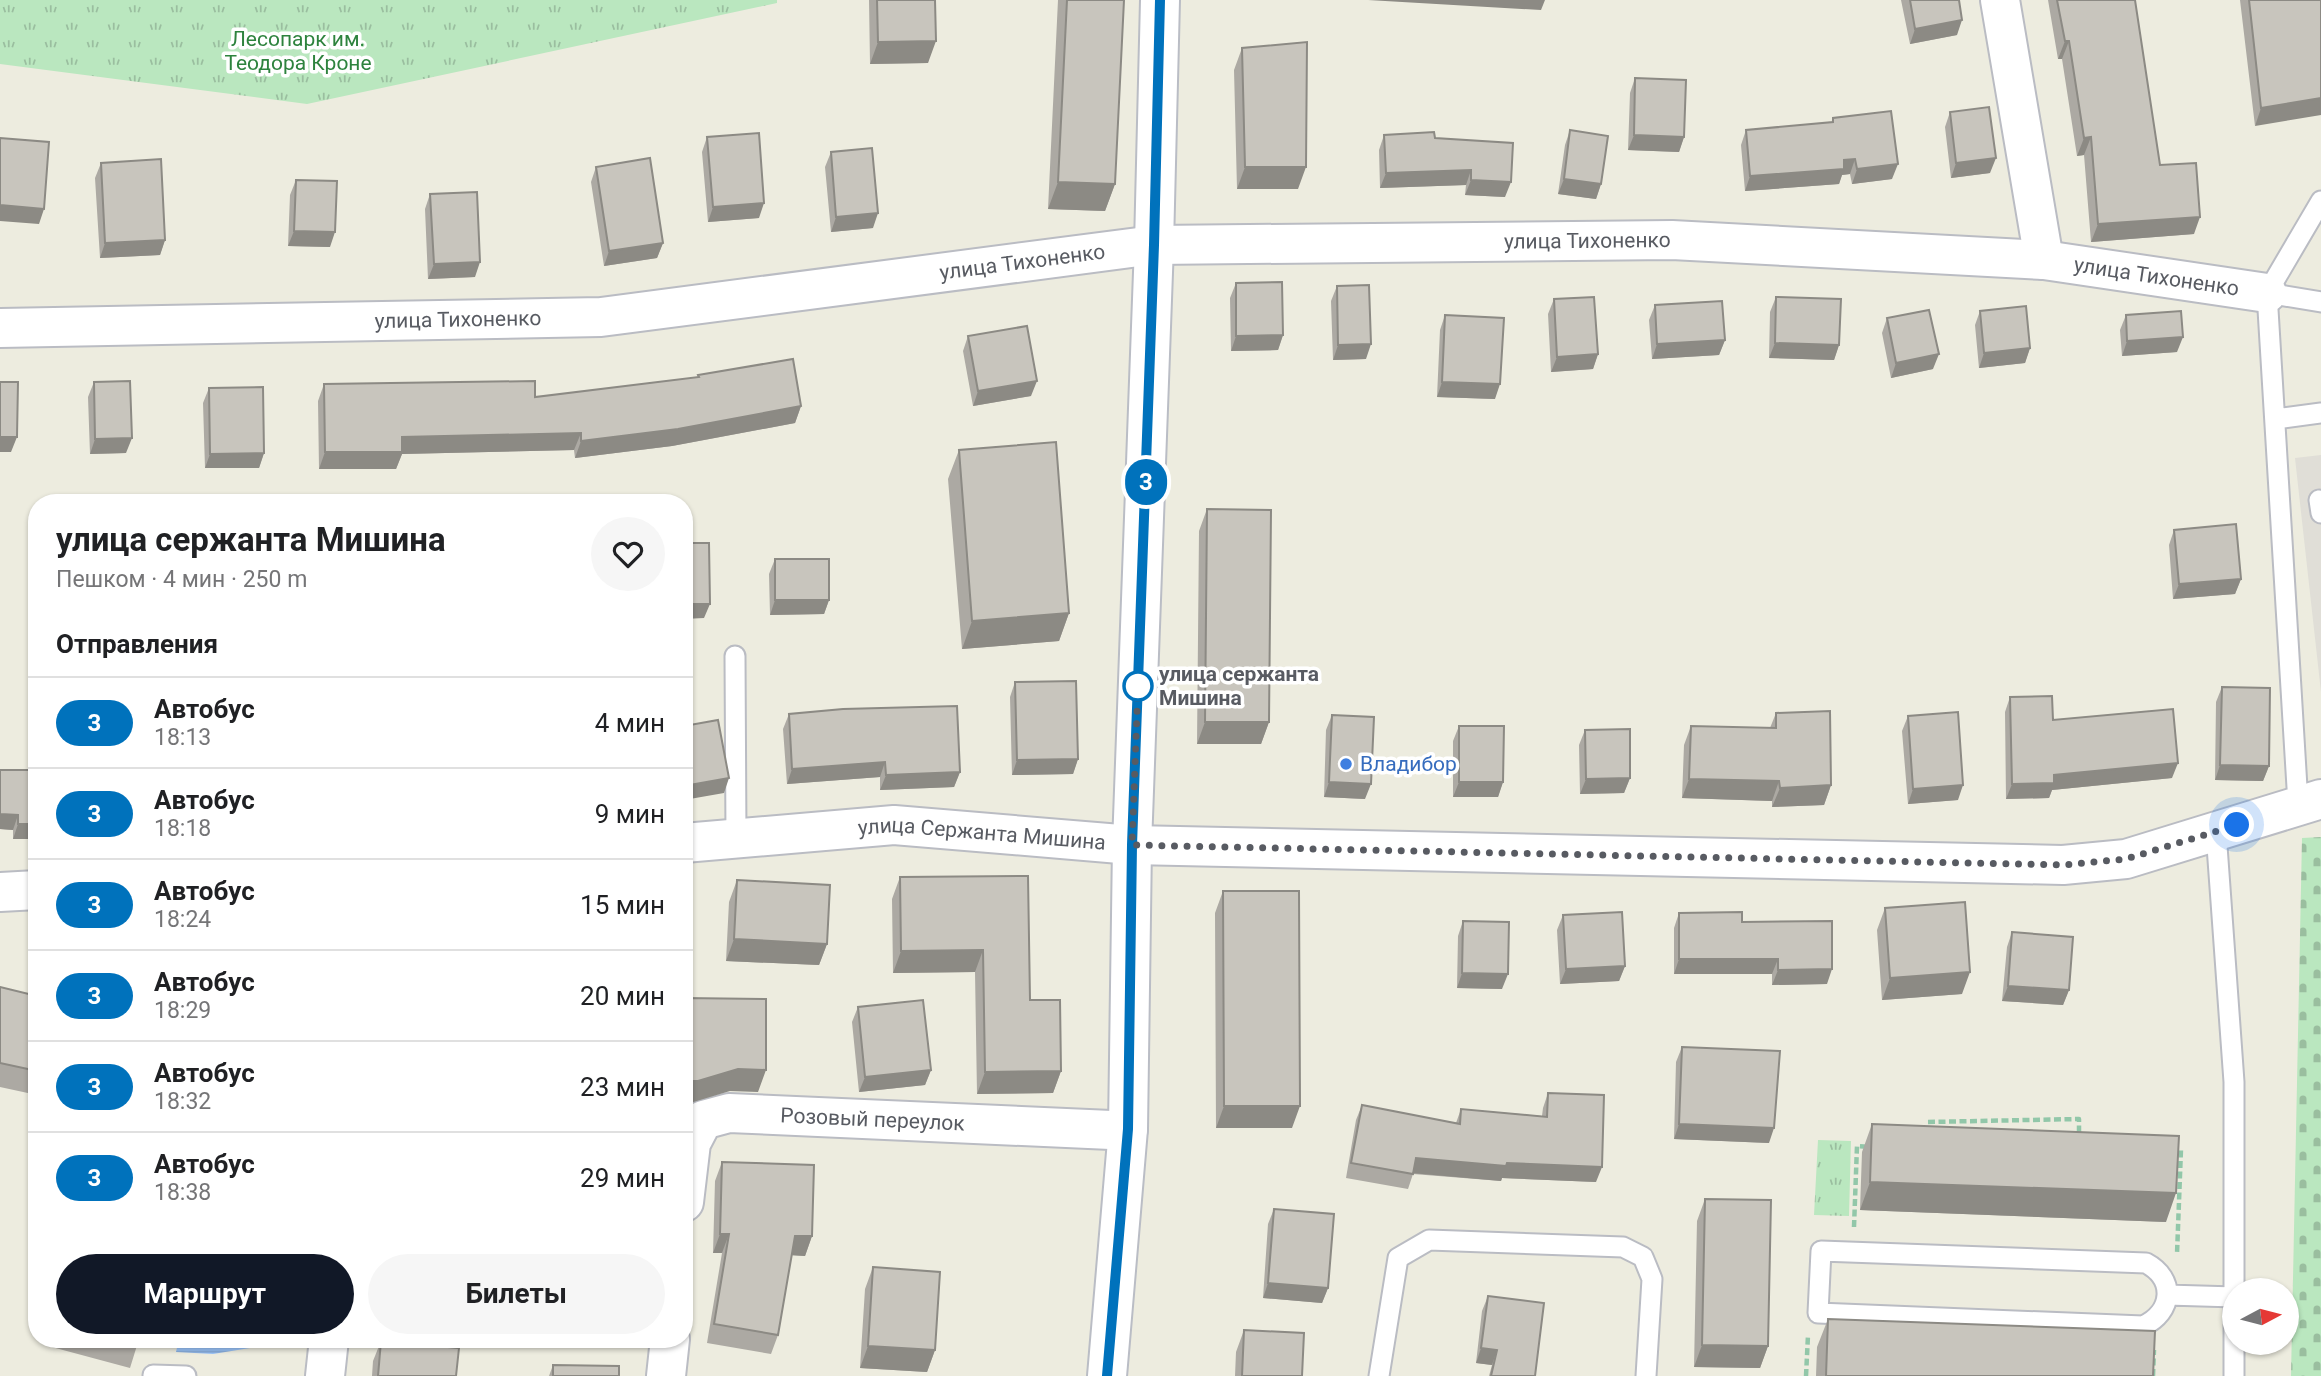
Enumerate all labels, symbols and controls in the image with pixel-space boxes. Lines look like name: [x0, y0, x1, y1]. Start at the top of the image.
park label: Лесопарк им. Теодора Кроне: [224, 27, 372, 75]
street label: улица Тихоненко: [1504, 228, 1671, 254]
street label: улица Тихоненко: [938, 239, 1107, 285]
street label: улица Тихоненко: [2072, 253, 2241, 301]
street label: улица Тихоненко: [374, 306, 542, 333]
line badge: 3: [1123, 459, 1169, 505]
text: 3: [1139, 468, 1153, 496]
button: heart: [591, 517, 665, 591]
text: улица cержанта Мишина: [56, 520, 446, 559]
text: Пешком · 4 мин · 250 m: [56, 566, 307, 593]
text: Отправления: [56, 629, 218, 659]
place label: улица cержанта Мишина: [1159, 662, 1319, 710]
marker: улица cержанта Мишина: [1123, 671, 1153, 701]
text: Автобус: [154, 694, 255, 724]
text: 4 мин: [595, 708, 665, 738]
text: 3: [88, 709, 101, 737]
text: 18:13: [154, 724, 211, 751]
place label: Владибор: [1360, 752, 1457, 776]
marker: Владибор: [1338, 756, 1354, 772]
text: Автобус: [154, 785, 255, 815]
text: 9 мин: [595, 799, 665, 829]
text: 3: [88, 800, 101, 828]
your location: [2219, 807, 2254, 842]
street label: улица Сержанта Мишина: [857, 813, 1107, 855]
text: 18:18: [154, 815, 211, 842]
text: Автобус: [154, 876, 255, 906]
text: 15 мин: [580, 890, 665, 920]
text: 3: [88, 891, 101, 919]
text: 18:24: [154, 906, 211, 933]
text: Автобус: [154, 967, 255, 997]
text: 20 мин: [580, 981, 665, 1011]
text: 3: [88, 982, 101, 1010]
text: 18:29: [154, 997, 211, 1024]
text: Автобус: [154, 1058, 255, 1088]
text: 23 мин: [580, 1072, 665, 1102]
text: 3: [88, 1073, 101, 1101]
text: 18:32: [154, 1088, 211, 1115]
street label: Розовый переулок: [780, 1103, 966, 1136]
text: Автобус: [154, 1149, 255, 1179]
text: 29 мин: [580, 1163, 665, 1193]
text: 3: [88, 1164, 101, 1192]
text: 18:38: [154, 1179, 211, 1206]
button: Маршрут: [56, 1254, 354, 1334]
button: Билеты: [368, 1254, 665, 1334]
north arrow: [2222, 1278, 2300, 1354]
map controls: [2222, 1278, 2299, 1355]

